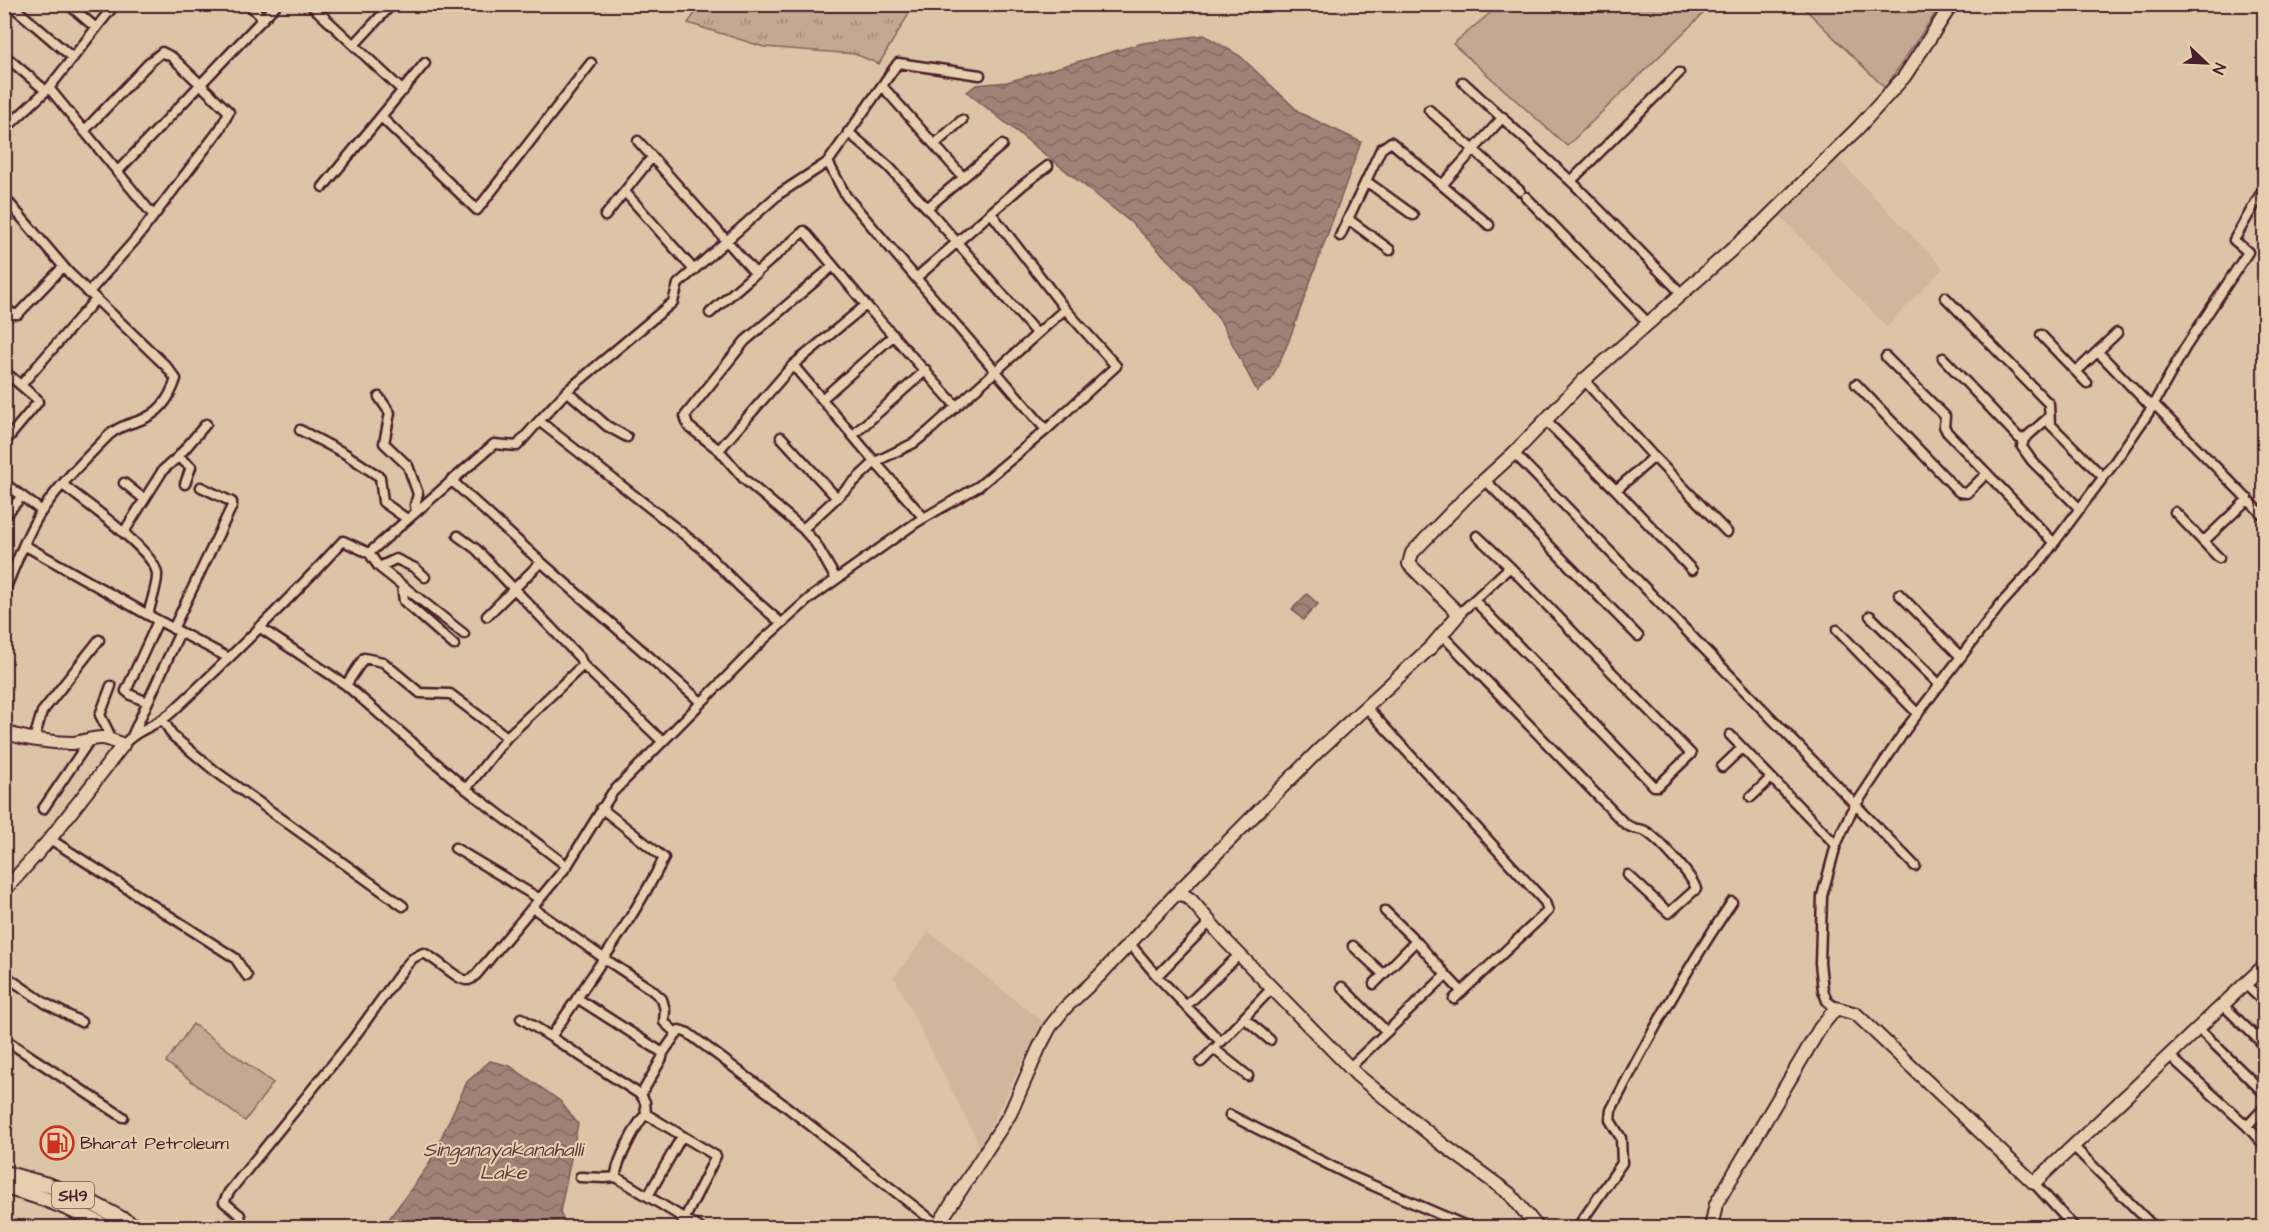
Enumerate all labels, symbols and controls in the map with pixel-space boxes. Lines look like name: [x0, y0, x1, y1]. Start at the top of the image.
north arrow: [2176, 33, 2236, 93]
text: N: [2207, 60, 2231, 77]
fuel station icon: Bharat Petroleum: [39, 1125, 75, 1161]
place label: Bharat Petroleum: [80, 1131, 229, 1156]
water label: Singanayakanahalli Lake: [423, 1136, 586, 1187]
road number: SH9: [52, 1182, 94, 1208]

